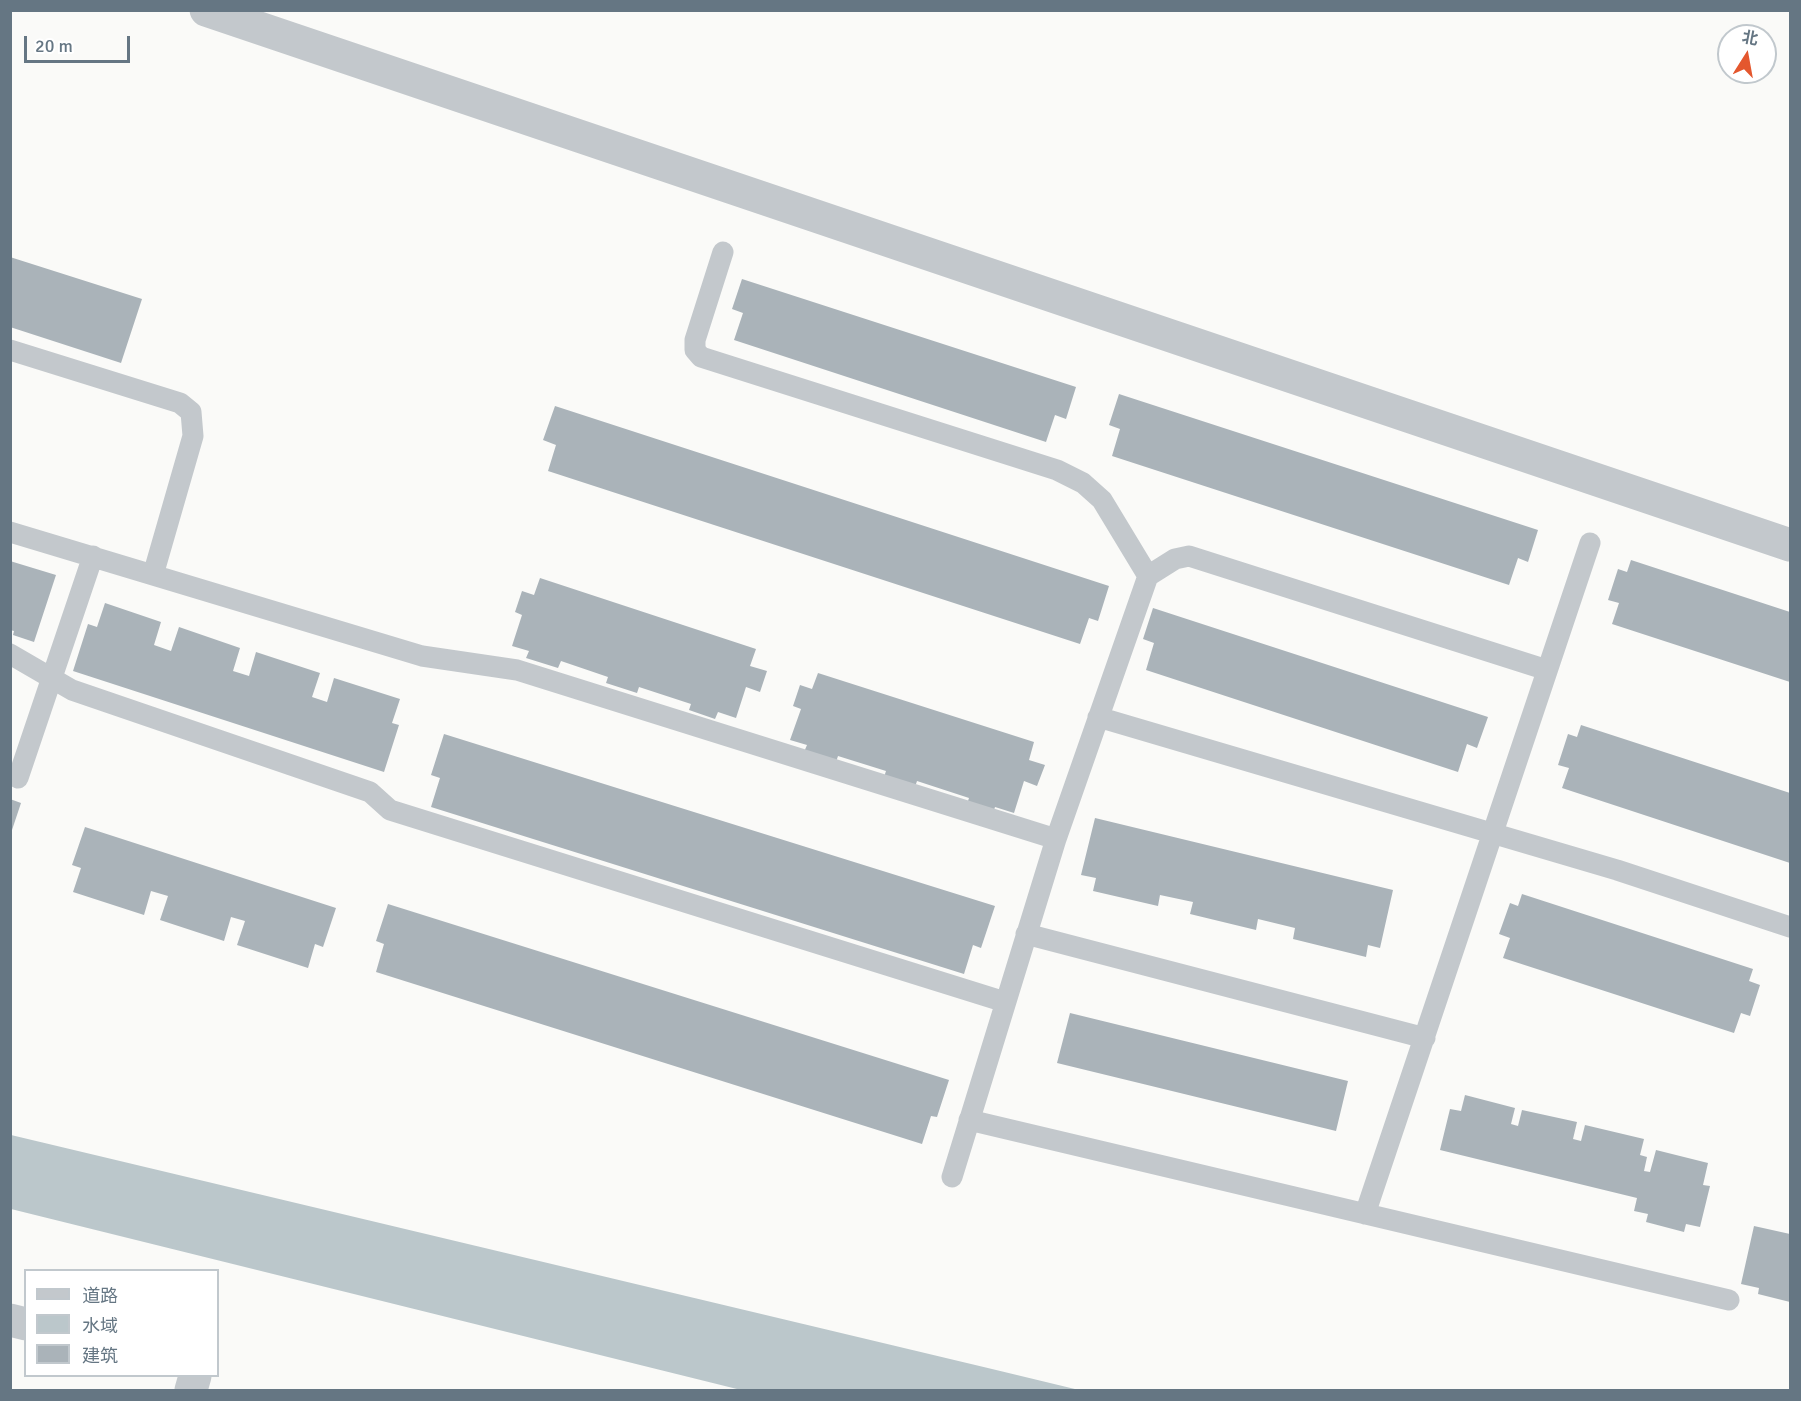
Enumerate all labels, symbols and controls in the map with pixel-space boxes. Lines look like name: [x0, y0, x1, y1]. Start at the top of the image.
scale bar: [27, 24, 134, 62]
north arrow: [1717, 24, 1777, 84]
text: 北: [1740, 27, 1760, 50]
text: 20 m: [35, 35, 73, 57]
legend: [24, 1269, 219, 1377]
text: 道路: [82, 1285, 118, 1307]
text: 水域: [82, 1315, 118, 1337]
text: 建筑: [82, 1345, 118, 1367]

